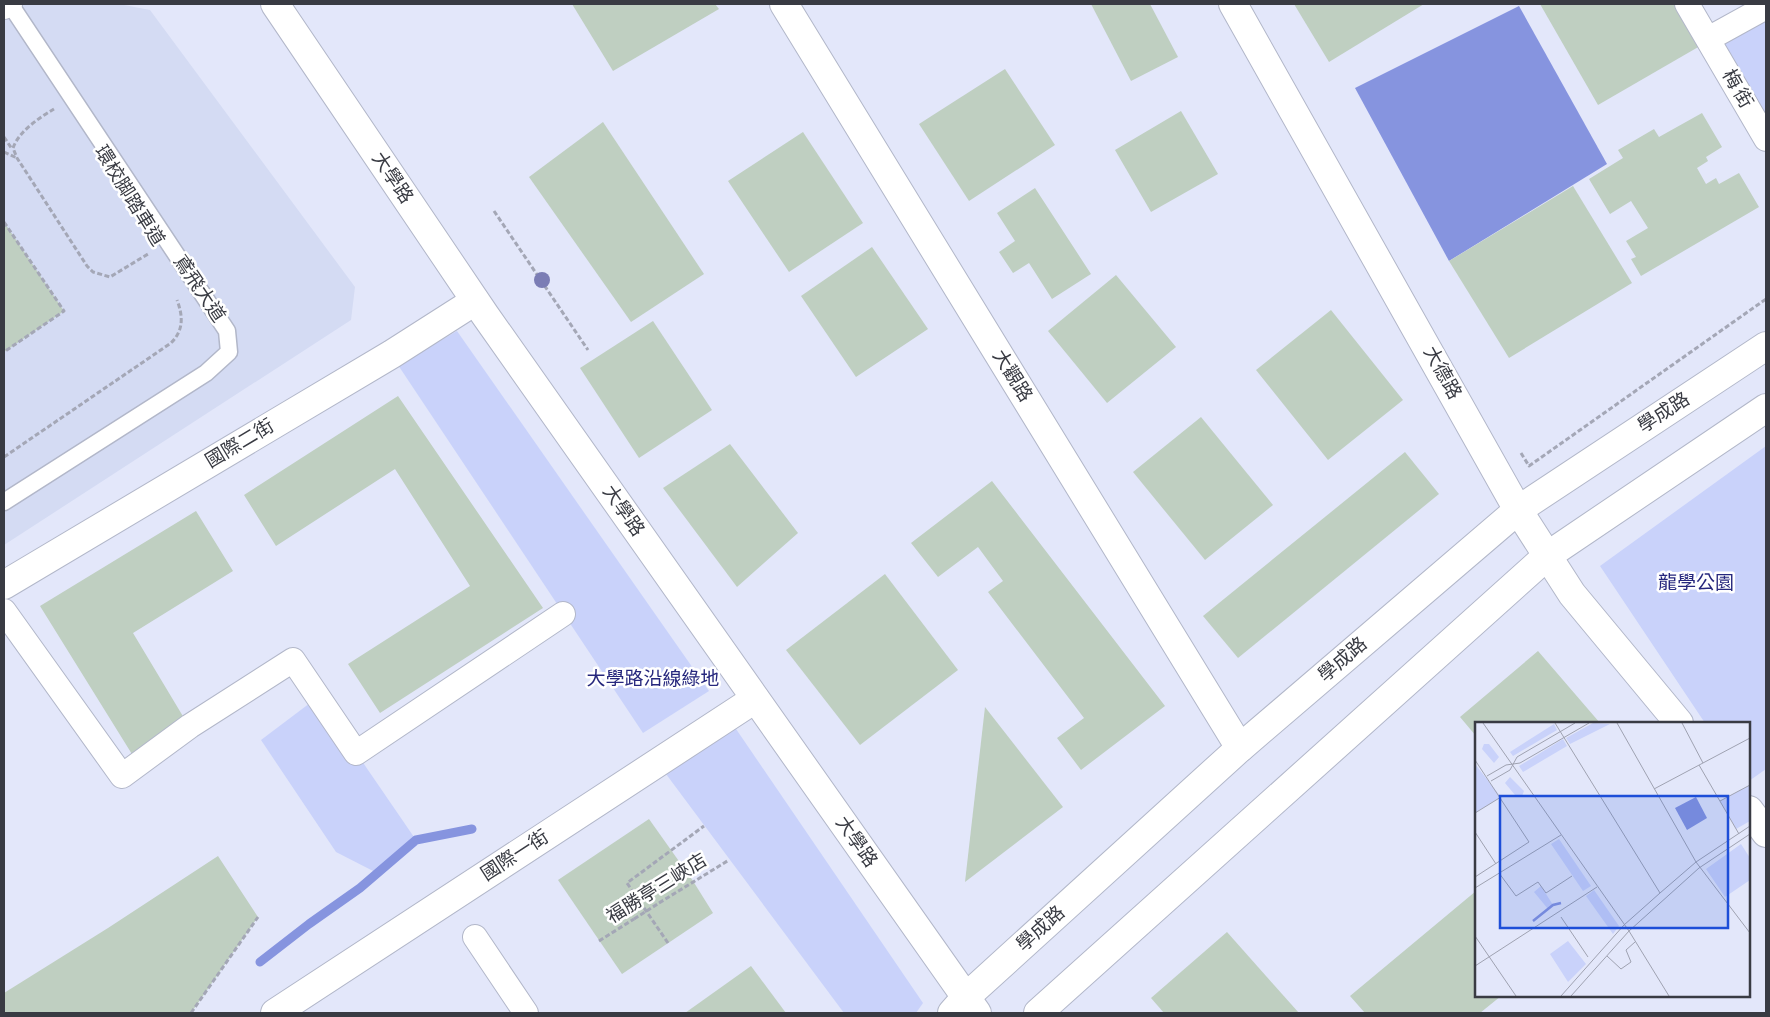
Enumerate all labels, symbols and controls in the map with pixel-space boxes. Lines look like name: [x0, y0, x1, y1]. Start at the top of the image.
street label: 梅 街: [1718, 66, 1756, 112]
street label: 環校脚踏車道: [91, 142, 169, 249]
street label: 大學路: [368, 148, 417, 207]
street label: 鳶飛大道: [170, 252, 229, 326]
street label: 大德路: [1420, 343, 1465, 403]
street label: 大觀路: [989, 346, 1037, 405]
street label: 學成路: [1634, 388, 1693, 436]
street label: 國際二街: [202, 415, 277, 472]
street label: 大學路: [599, 482, 648, 540]
park label: 龍學公園: [1658, 572, 1734, 593]
street label: 學成路: [1314, 633, 1371, 686]
park label: 大學路沿線綠地: [586, 669, 720, 689]
inset map: [1475, 722, 1750, 997]
street label: 大學路: [832, 813, 881, 871]
street label: 國際一街: [477, 826, 552, 885]
street label: 福勝亭三峽店: [603, 850, 710, 927]
street label: 學成路: [1012, 901, 1069, 955]

